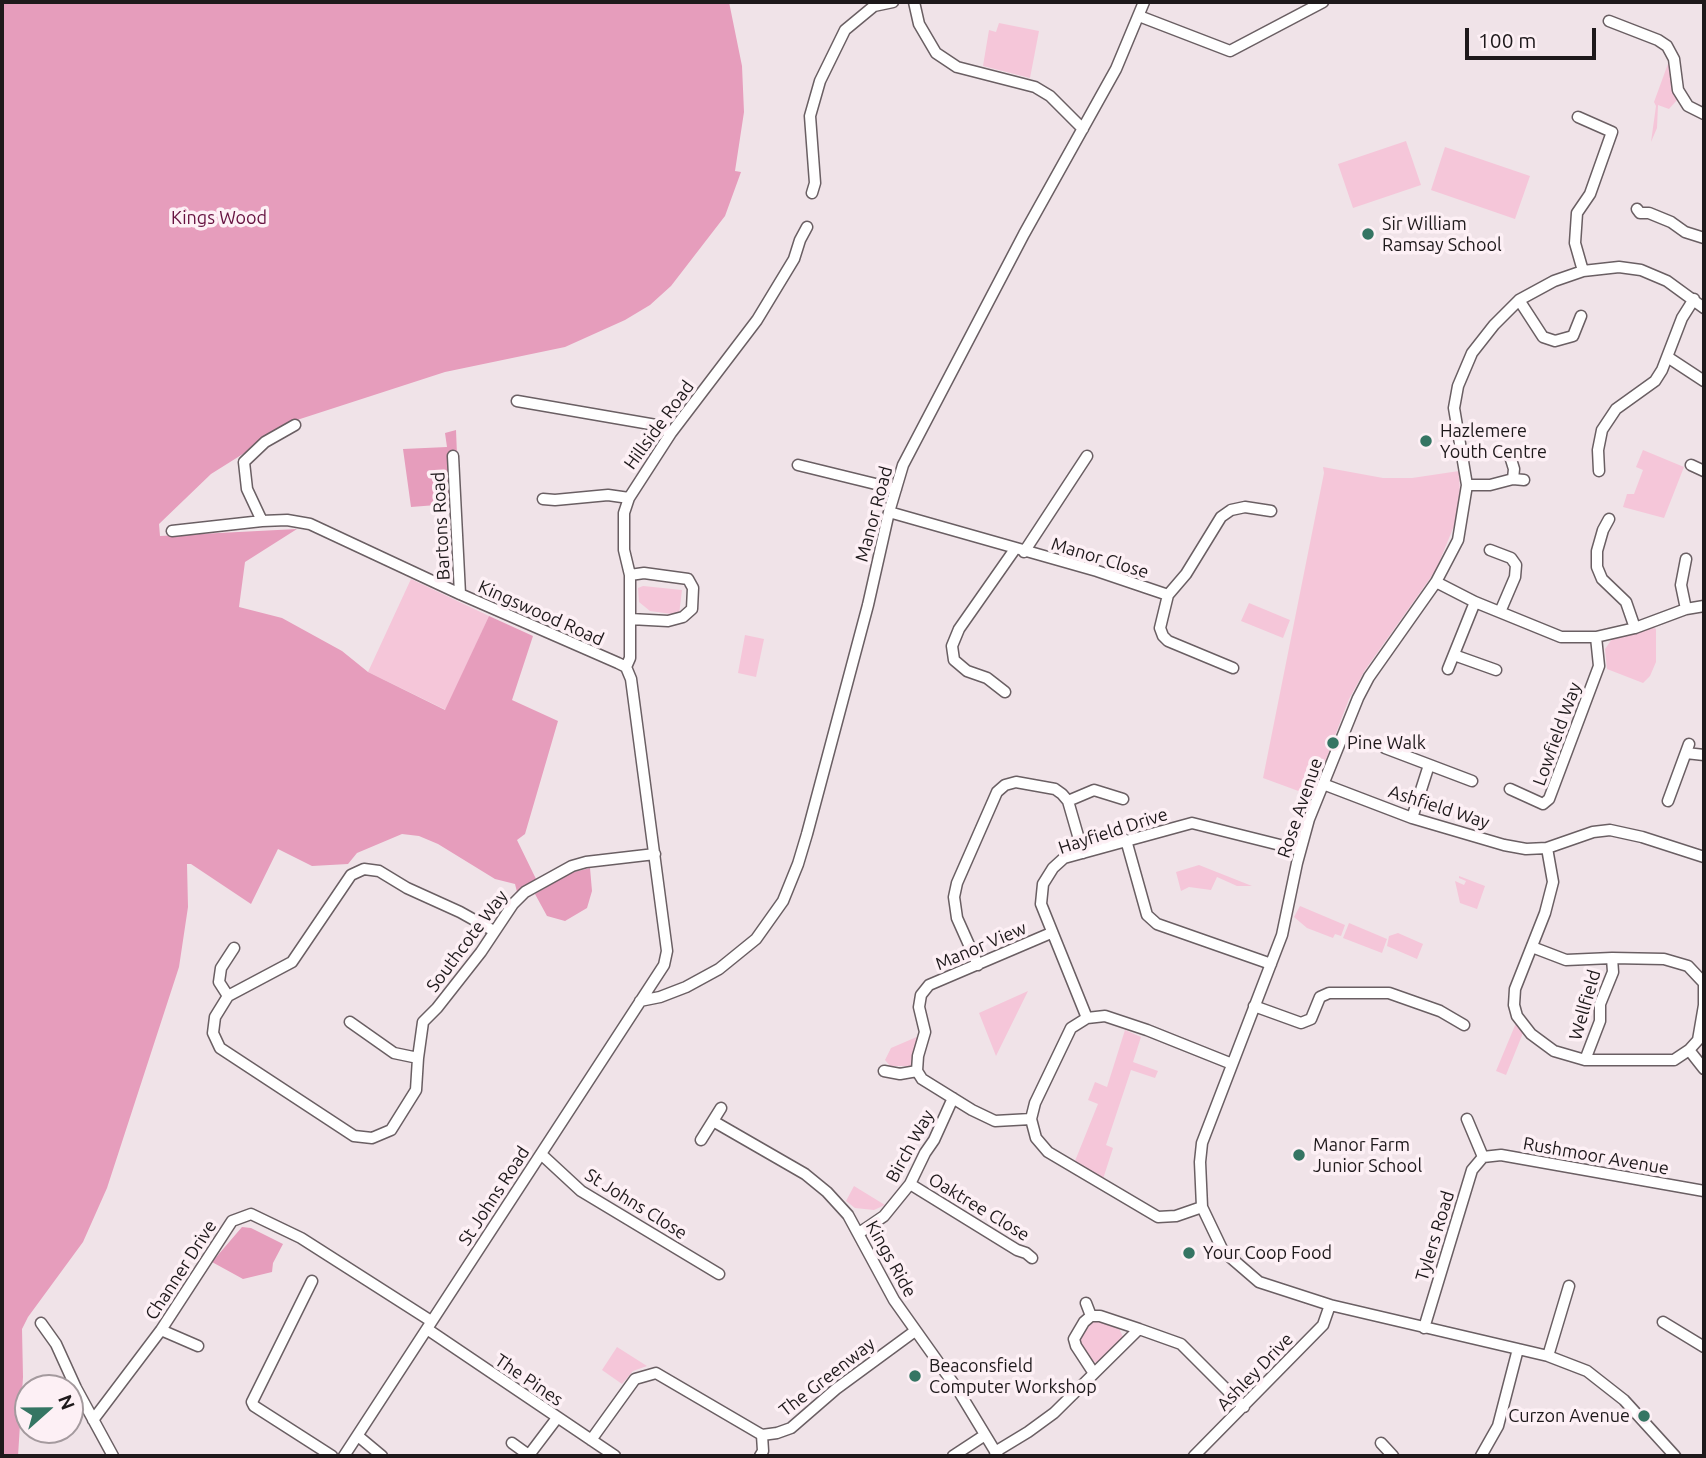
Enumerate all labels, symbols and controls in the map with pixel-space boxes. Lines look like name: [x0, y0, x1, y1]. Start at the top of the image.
scale bar: [1468, 14, 1599, 58]
text: 100 m: [1478, 28, 1536, 52]
park label: Kings Wood: [171, 207, 267, 229]
place label: Sir William Ramsay School: [1382, 213, 1502, 256]
marker: Sir William Ramsay School: [1360, 226, 1376, 242]
street label: Hillside Road: [620, 376, 698, 474]
place label: Hazlemere Youth Centre: [1440, 420, 1547, 462]
marker: Hazlemere Youth Centre: [1418, 433, 1434, 449]
street label: Manor Road: [851, 464, 897, 564]
street label: Bartons Road: [427, 471, 455, 581]
street label: Manor Close: [1049, 533, 1151, 583]
street label: Kingswood Road: [475, 576, 607, 650]
street label: Lowfield Way: [1528, 679, 1586, 789]
place label: Pine Walk: [1347, 732, 1426, 754]
marker: Pine Walk: [1325, 735, 1341, 751]
street label: Rose Avenue: [1273, 755, 1327, 861]
street label: Ashfield Way: [1386, 781, 1492, 833]
street label: Hayfield Drive: [1056, 803, 1170, 859]
street label: Southcote Way: [422, 886, 512, 996]
street label: Manor View: [932, 917, 1030, 975]
street label: Wellfield: [1565, 967, 1605, 1043]
street label: Birch Way: [881, 1106, 939, 1186]
street label: Rushmoor Avenue: [1521, 1133, 1671, 1179]
place label: Manor Farm Junior School: [1313, 1134, 1422, 1176]
street label: St Johns Road: [454, 1142, 534, 1250]
marker: Manor Farm Junior School: [1291, 1147, 1307, 1163]
street label: St Johns Close: [581, 1164, 691, 1244]
street label: Oaktree Close: [924, 1168, 1034, 1246]
street label: Tylers Road: [1411, 1188, 1459, 1284]
street label: Channer Drive: [141, 1216, 221, 1324]
street label: Kings Ride: [861, 1217, 921, 1301]
place label: Your Coop Food: [1203, 1242, 1332, 1264]
marker: Your Coop Food: [1181, 1245, 1197, 1261]
street label: Ashley Drive: [1212, 1329, 1298, 1415]
street label: The Greenway: [775, 1333, 879, 1421]
street label: The Pines: [491, 1349, 567, 1411]
place label: Beaconsfield Computer Workshop: [929, 1355, 1097, 1398]
marker: Beaconsfield Computer Workshop: [907, 1368, 923, 1384]
north arrow: [14, 1374, 84, 1444]
text: N: [54, 1392, 80, 1413]
place label: Curzon Avenue: [1508, 1405, 1630, 1427]
marker: Curzon Avenue: [1636, 1408, 1652, 1424]

